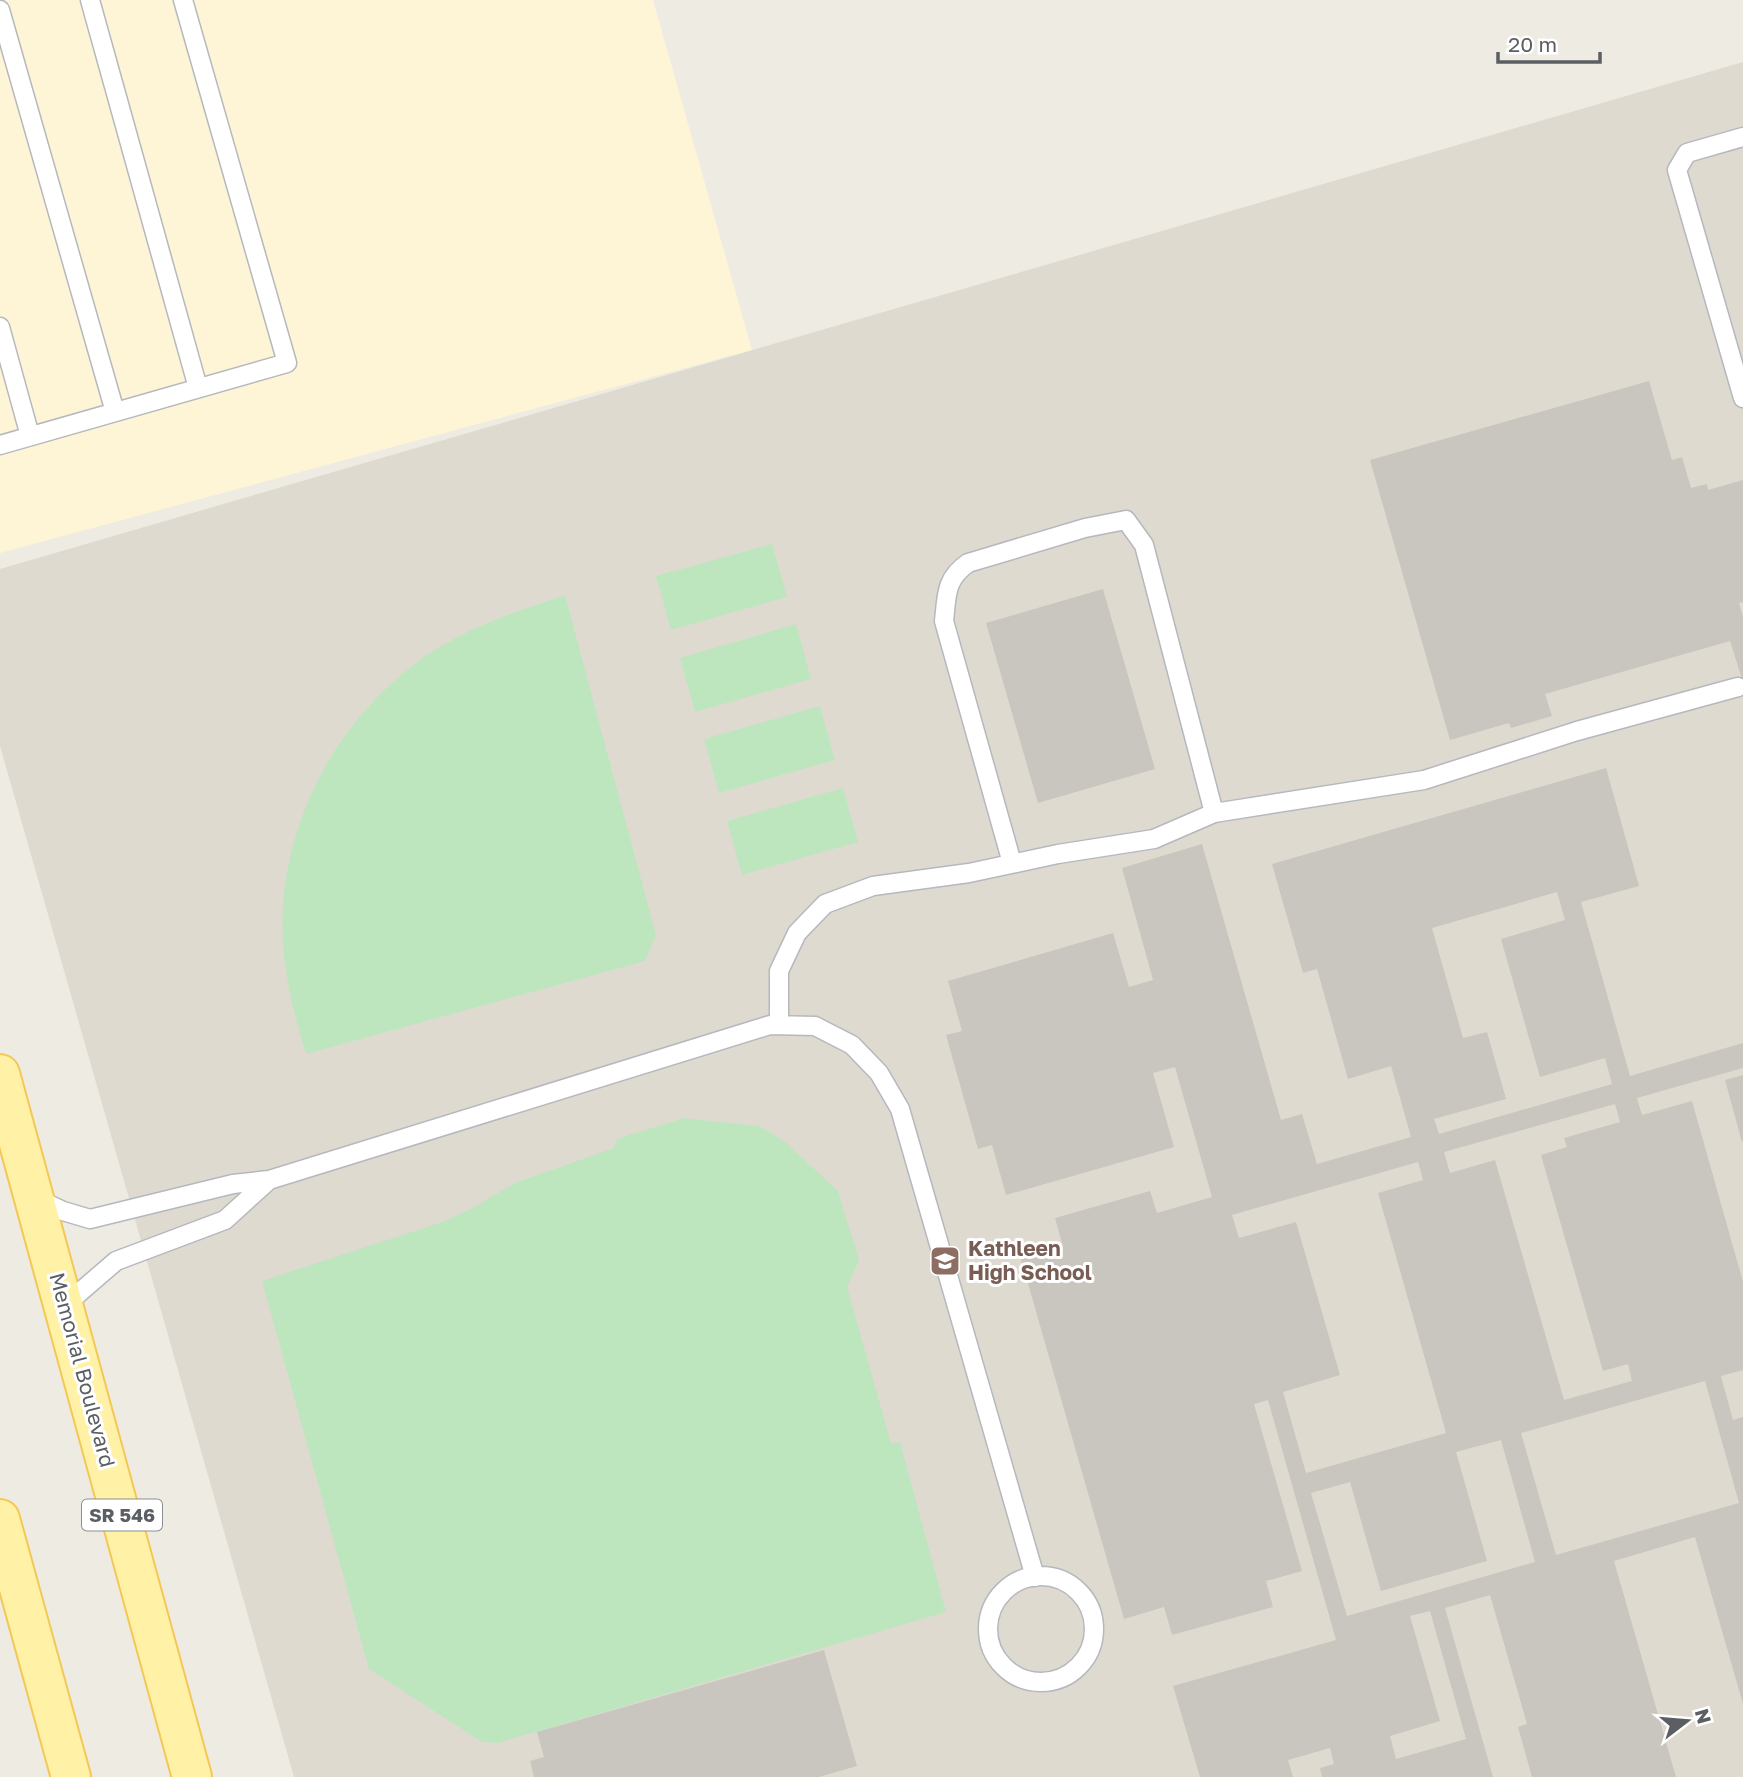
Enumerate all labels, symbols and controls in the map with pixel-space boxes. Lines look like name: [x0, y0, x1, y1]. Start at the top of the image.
scale bar: [1498, 21, 1600, 65]
text: 20 m: [1508, 31, 1557, 57]
place label: Kathleen High School: [968, 1235, 1092, 1285]
school or university icon: Kathleen High School: [928, 1244, 962, 1278]
street label: Memorial Boulevard: [44, 1269, 121, 1470]
road number: SR 546: [82, 1499, 162, 1530]
north arrow: [1652, 1686, 1722, 1756]
text: N: [1691, 1706, 1717, 1726]

